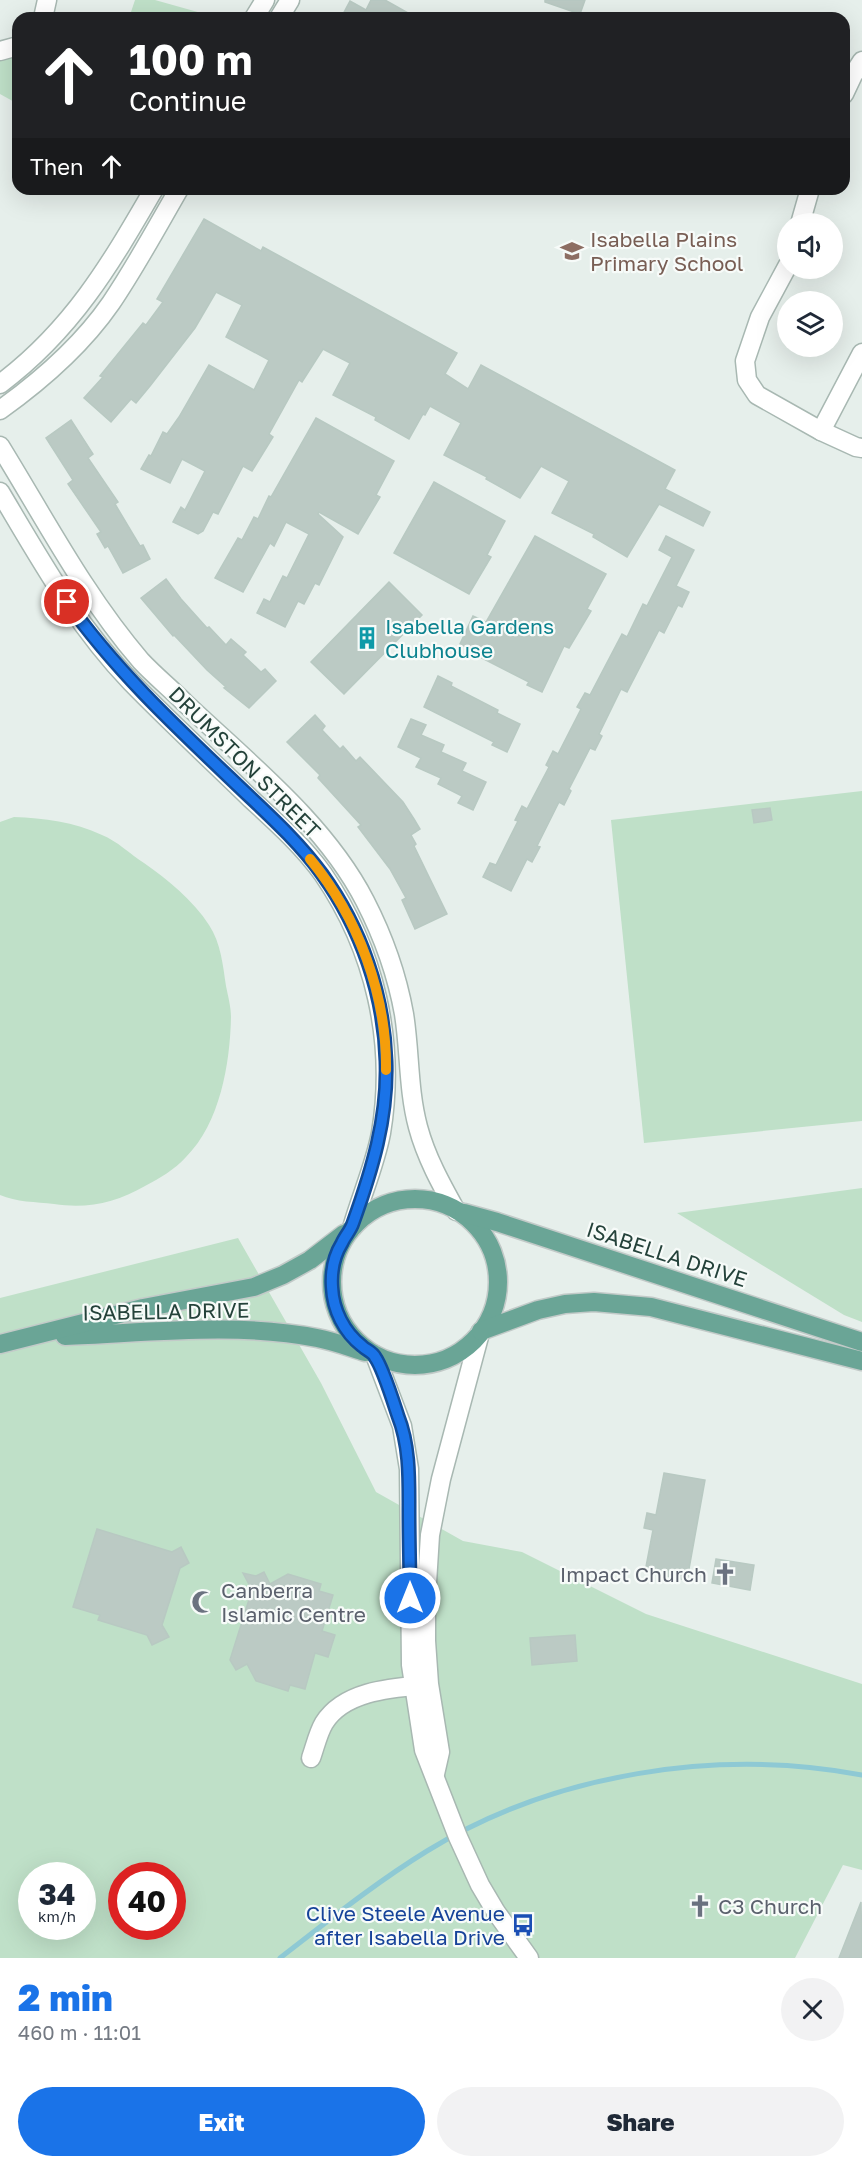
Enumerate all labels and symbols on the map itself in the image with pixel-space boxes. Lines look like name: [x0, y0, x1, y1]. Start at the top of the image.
place label: Isabella Plains Primary School: [590, 226, 744, 276]
school or university icon: Isabella Plains Primary School: [559, 238, 585, 264]
pin: [41, 576, 92, 627]
place label: Isabella Gardens Clubhouse: [385, 613, 554, 663]
building icon: Isabella Gardens Clubhouse: [354, 625, 380, 651]
street label: DRUMSTON STREET: [164, 681, 326, 843]
street label: ISABELLA DRIVE: [584, 1216, 750, 1292]
street label: ISABELLA DRIVE: [82, 1297, 250, 1325]
place label: Impact Church: [560, 1561, 707, 1587]
church icon: Impact Church: [712, 1561, 738, 1587]
position arrow: [378, 1566, 442, 1630]
place label: Canberra Islamic Centre: [221, 1577, 366, 1627]
mosque icon: Canberra Islamic Centre: [190, 1589, 216, 1615]
speed limit sign: 40: [108, 1862, 186, 1940]
church icon: C3 Church: [687, 1893, 713, 1919]
place label: C3 Church: [718, 1893, 822, 1919]
place label: Clive Steele Avenue after Isabella Drive: [306, 1900, 505, 1950]
bus stop icon: Clive Steele Avenue after Isabella Drive: [510, 1912, 536, 1938]

